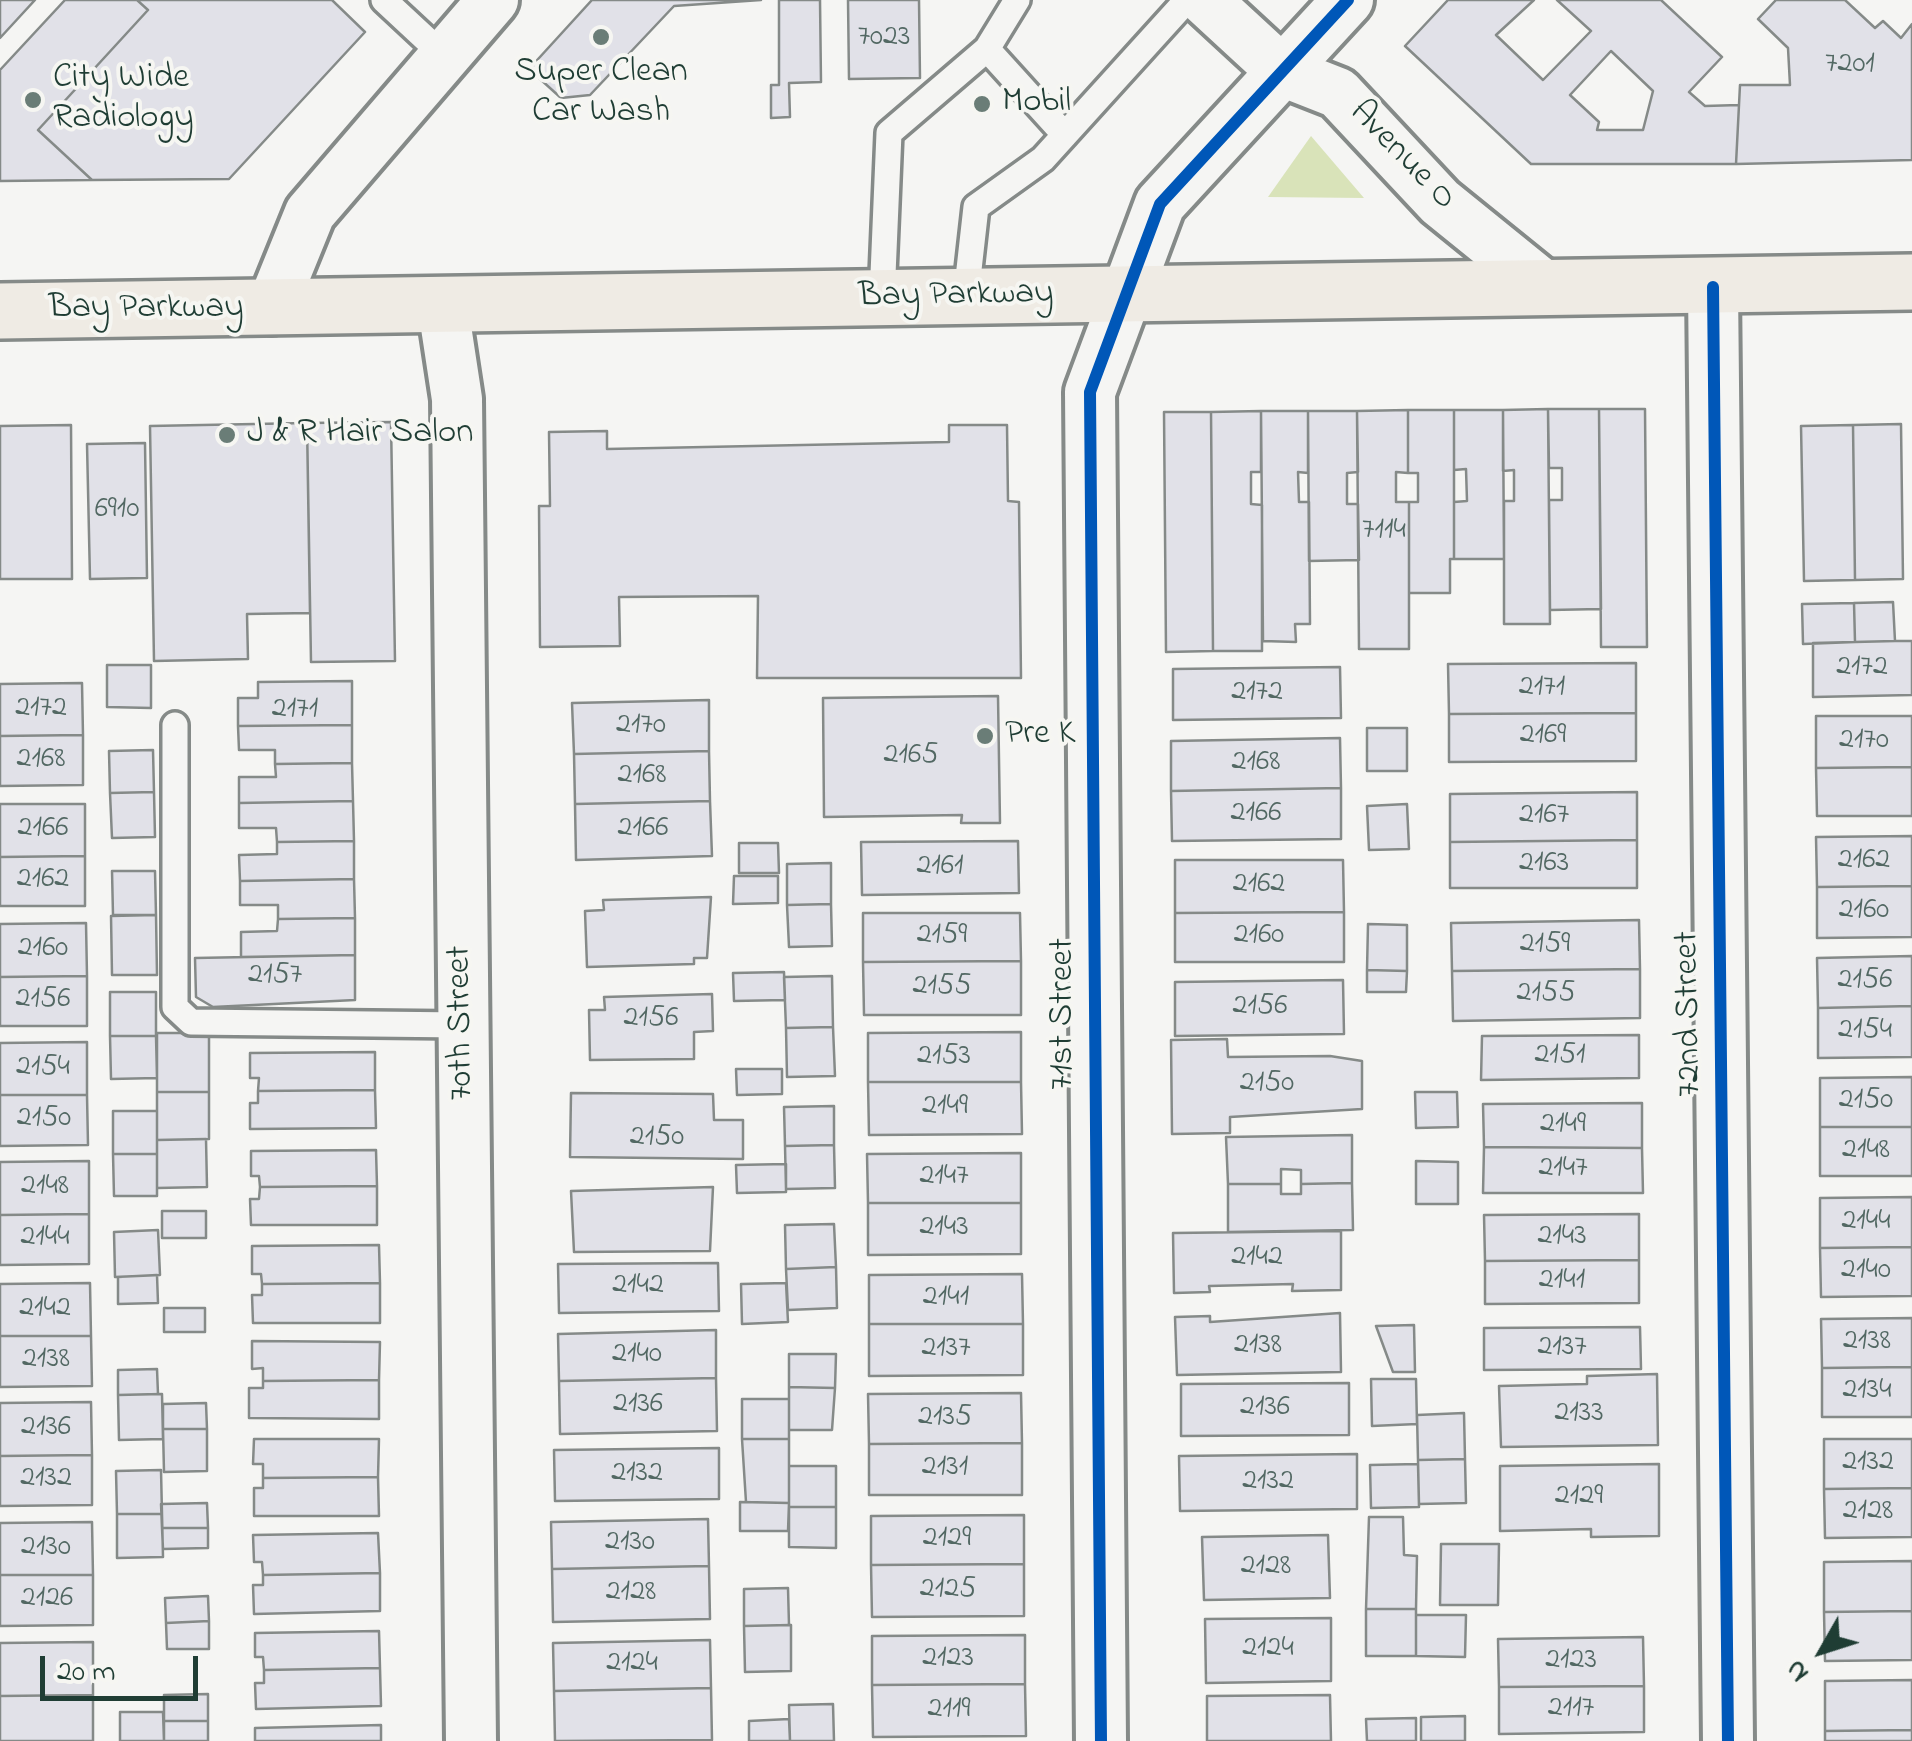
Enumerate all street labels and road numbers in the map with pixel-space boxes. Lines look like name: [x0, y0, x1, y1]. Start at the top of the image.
street label: Avenue O: [1339, 93, 1463, 221]
street label: Bay Parkway: [858, 274, 1054, 320]
street label: Bay Parkway: [48, 289, 244, 331]
street label: 72nd Street: [1669, 931, 1713, 1097]
street label: 71st Street: [1044, 938, 1086, 1090]
street label: 70th Street: [441, 945, 485, 1101]

